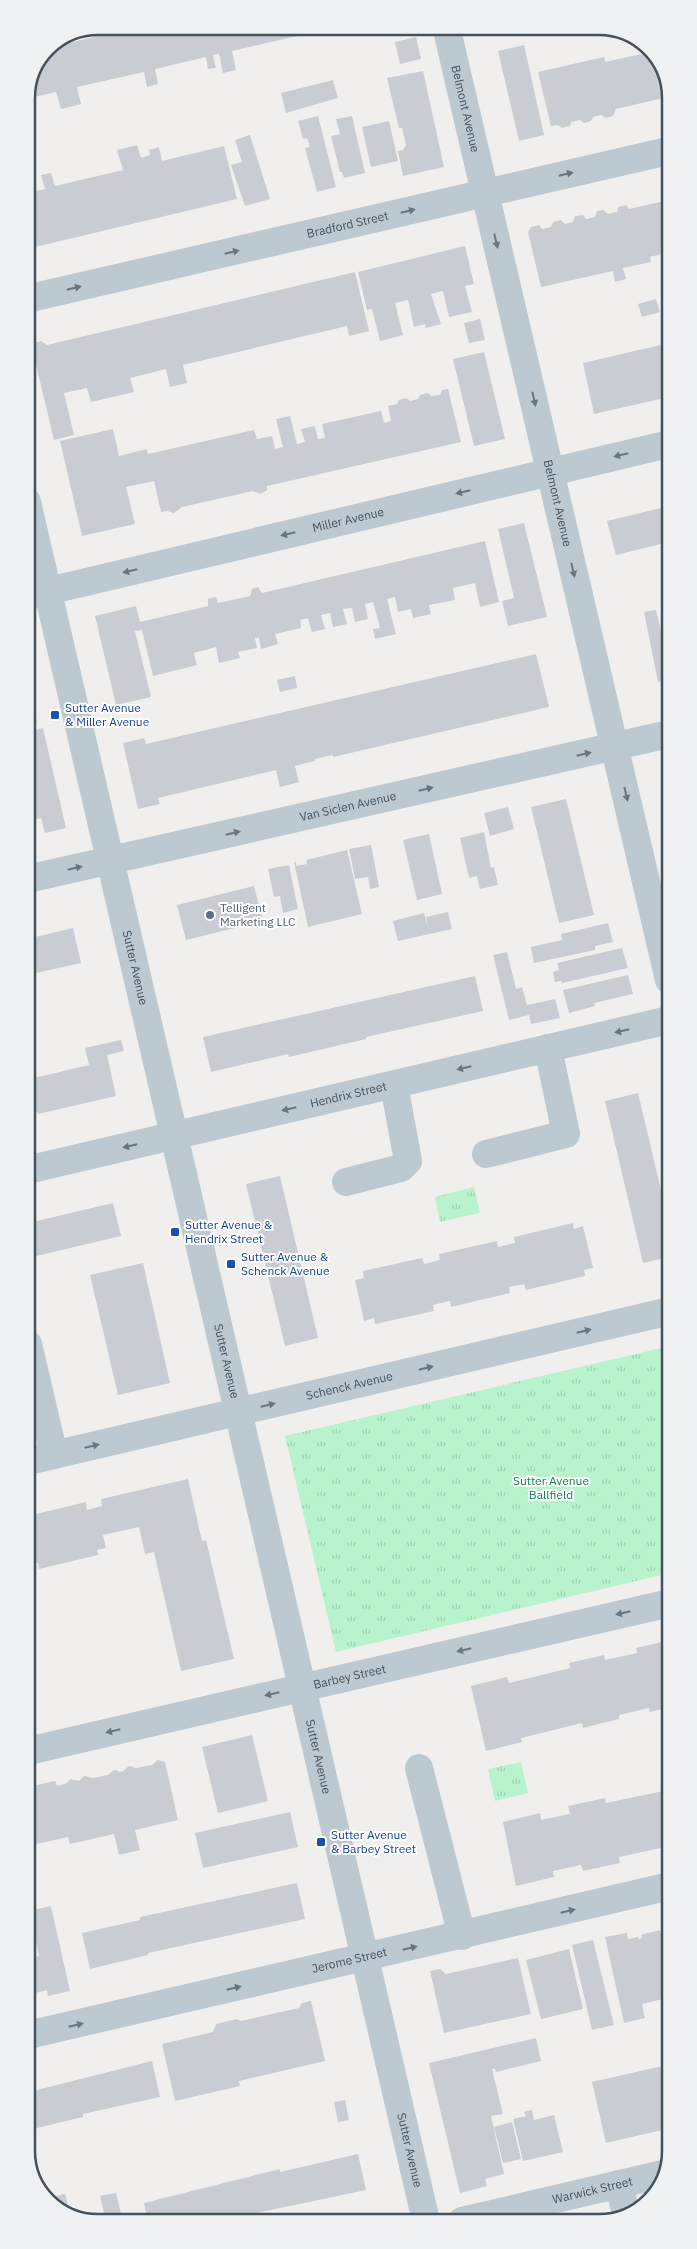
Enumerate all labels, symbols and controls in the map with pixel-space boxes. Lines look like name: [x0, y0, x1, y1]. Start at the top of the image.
street label: Belmont Avenue: [448, 64, 483, 154]
one-way arrow: [559, 170, 574, 178]
one-way arrow: [400, 207, 415, 215]
street label: Bradford Street: [305, 208, 390, 241]
one-way arrow: [492, 233, 500, 248]
one-way arrow: [225, 248, 240, 256]
one-way arrow: [66, 284, 82, 292]
one-way arrow: [530, 391, 538, 406]
one-way arrow: [614, 451, 629, 459]
street label: Belmont Avenue: [541, 458, 576, 548]
one-way arrow: [456, 488, 471, 496]
street label: Miller Avenue: [311, 504, 386, 535]
one-way arrow: [280, 530, 295, 538]
one-way arrow: [569, 563, 577, 578]
one-way arrow: [122, 567, 137, 575]
place label: Sutter Avenue & Miller Avenue: [65, 700, 150, 729]
marker: Sutter Avenue & Miller Avenue: [49, 709, 61, 721]
one-way arrow: [577, 750, 592, 758]
one-way arrow: [418, 785, 433, 793]
one-way arrow: [622, 787, 630, 802]
street label: Van Siclen Avenue: [298, 788, 398, 824]
one-way arrow: [226, 829, 241, 837]
one-way arrow: [67, 864, 82, 872]
place label: Telligent Marketing LLC: [220, 900, 296, 929]
marker: Telligent Marketing LLC: [204, 909, 216, 921]
street label: Sutter Avenue: [120, 929, 152, 1007]
one-way arrow: [614, 1027, 629, 1035]
one-way arrow: [456, 1064, 471, 1072]
street label: Hendrix Street: [308, 1078, 388, 1111]
one-way arrow: [281, 1105, 296, 1113]
one-way arrow: [123, 1142, 138, 1150]
place label: Sutter Avenue & Hendrix Street: [185, 1217, 273, 1246]
marker: Sutter Avenue & Hendrix Street: [169, 1226, 181, 1238]
place label: Sutter Avenue & Schenck Avenue: [241, 1249, 330, 1278]
marker: Sutter Avenue & Schenck Avenue: [225, 1258, 237, 1270]
street label: Sutter Avenue: [211, 1322, 243, 1400]
one-way arrow: [577, 1327, 592, 1335]
one-way arrow: [418, 1364, 434, 1372]
street label: Schenck Avenue: [304, 1368, 394, 1403]
one-way arrow: [260, 1401, 275, 1409]
one-way arrow: [85, 1442, 100, 1450]
park label: Sutter Avenue Ballfield: [513, 1473, 589, 1502]
one-way arrow: [615, 1609, 630, 1617]
one-way arrow: [457, 1646, 472, 1654]
street label: Barbey Street: [312, 1661, 387, 1692]
one-way arrow: [264, 1690, 279, 1698]
street label: Sutter Avenue: [303, 1718, 335, 1796]
one-way arrow: [106, 1727, 121, 1735]
place label: Sutter Avenue & Barbey Street: [331, 1827, 416, 1856]
marker: Sutter Avenue & Barbey Street: [315, 1836, 327, 1848]
one-way arrow: [560, 1907, 575, 1915]
street label: Jerome Street: [310, 1944, 388, 1976]
one-way arrow: [402, 1944, 417, 1952]
one-way arrow: [227, 1984, 242, 1992]
one-way arrow: [68, 2020, 84, 2028]
street label: Sutter Avenue: [394, 2111, 426, 2189]
street label: Warwick Street: [551, 2173, 634, 2207]

